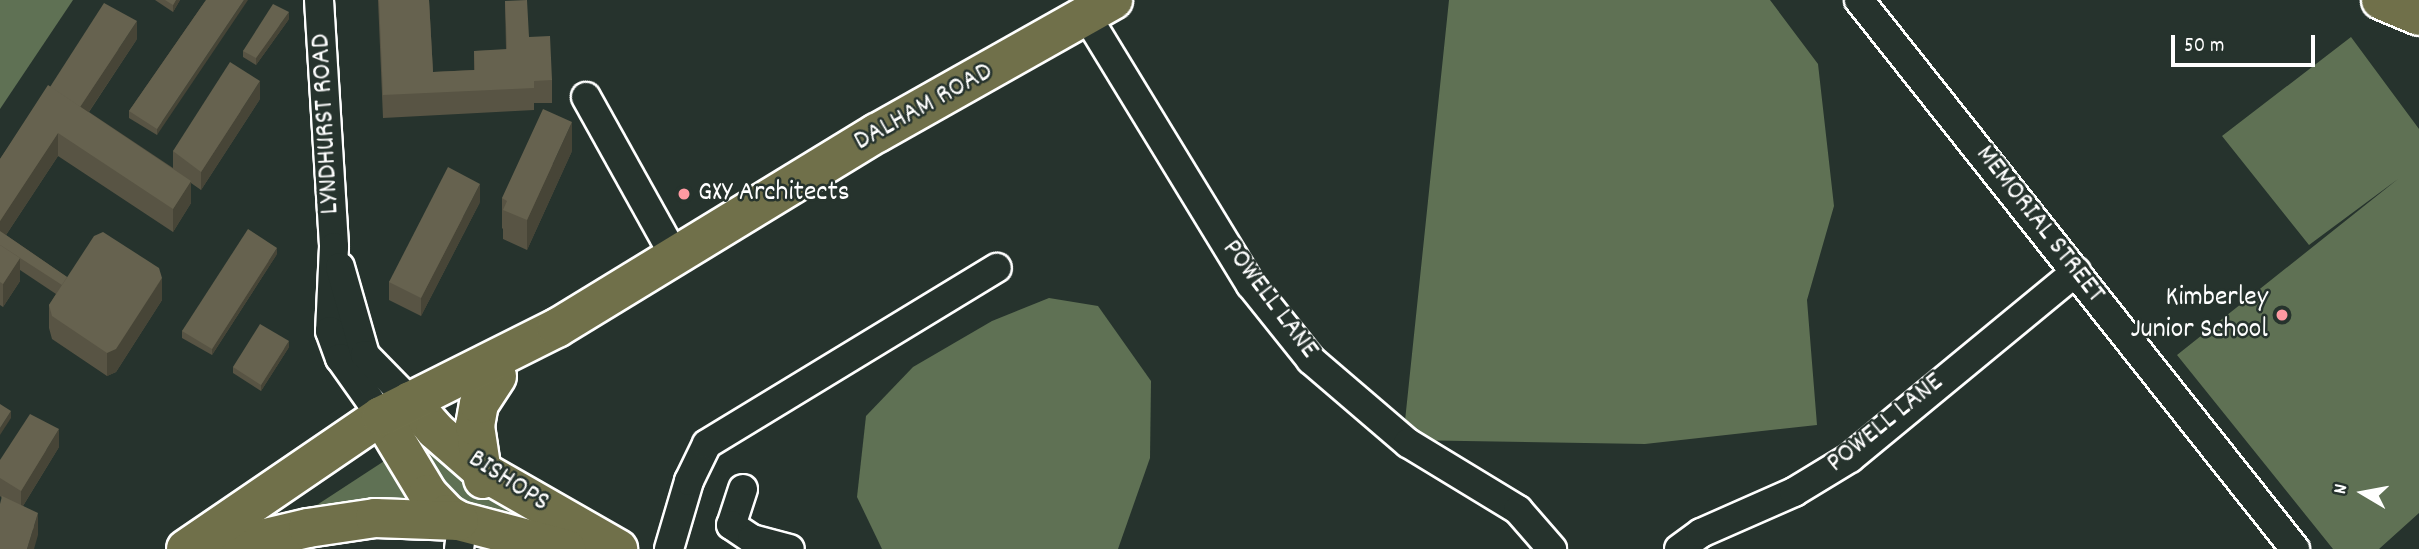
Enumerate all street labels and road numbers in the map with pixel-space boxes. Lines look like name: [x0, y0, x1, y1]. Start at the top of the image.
street label: LYNDHURST ROAD: [305, 33, 349, 215]
street label: DALHAM ROAD: [849, 56, 999, 160]
street label: MEMORIAL STREET: [1967, 139, 2111, 311]
street label: POWELL LANE: [1213, 234, 1325, 366]
street label: POWELL LANE: [1821, 367, 1951, 481]
street label: BISHOPS: [461, 443, 555, 521]

